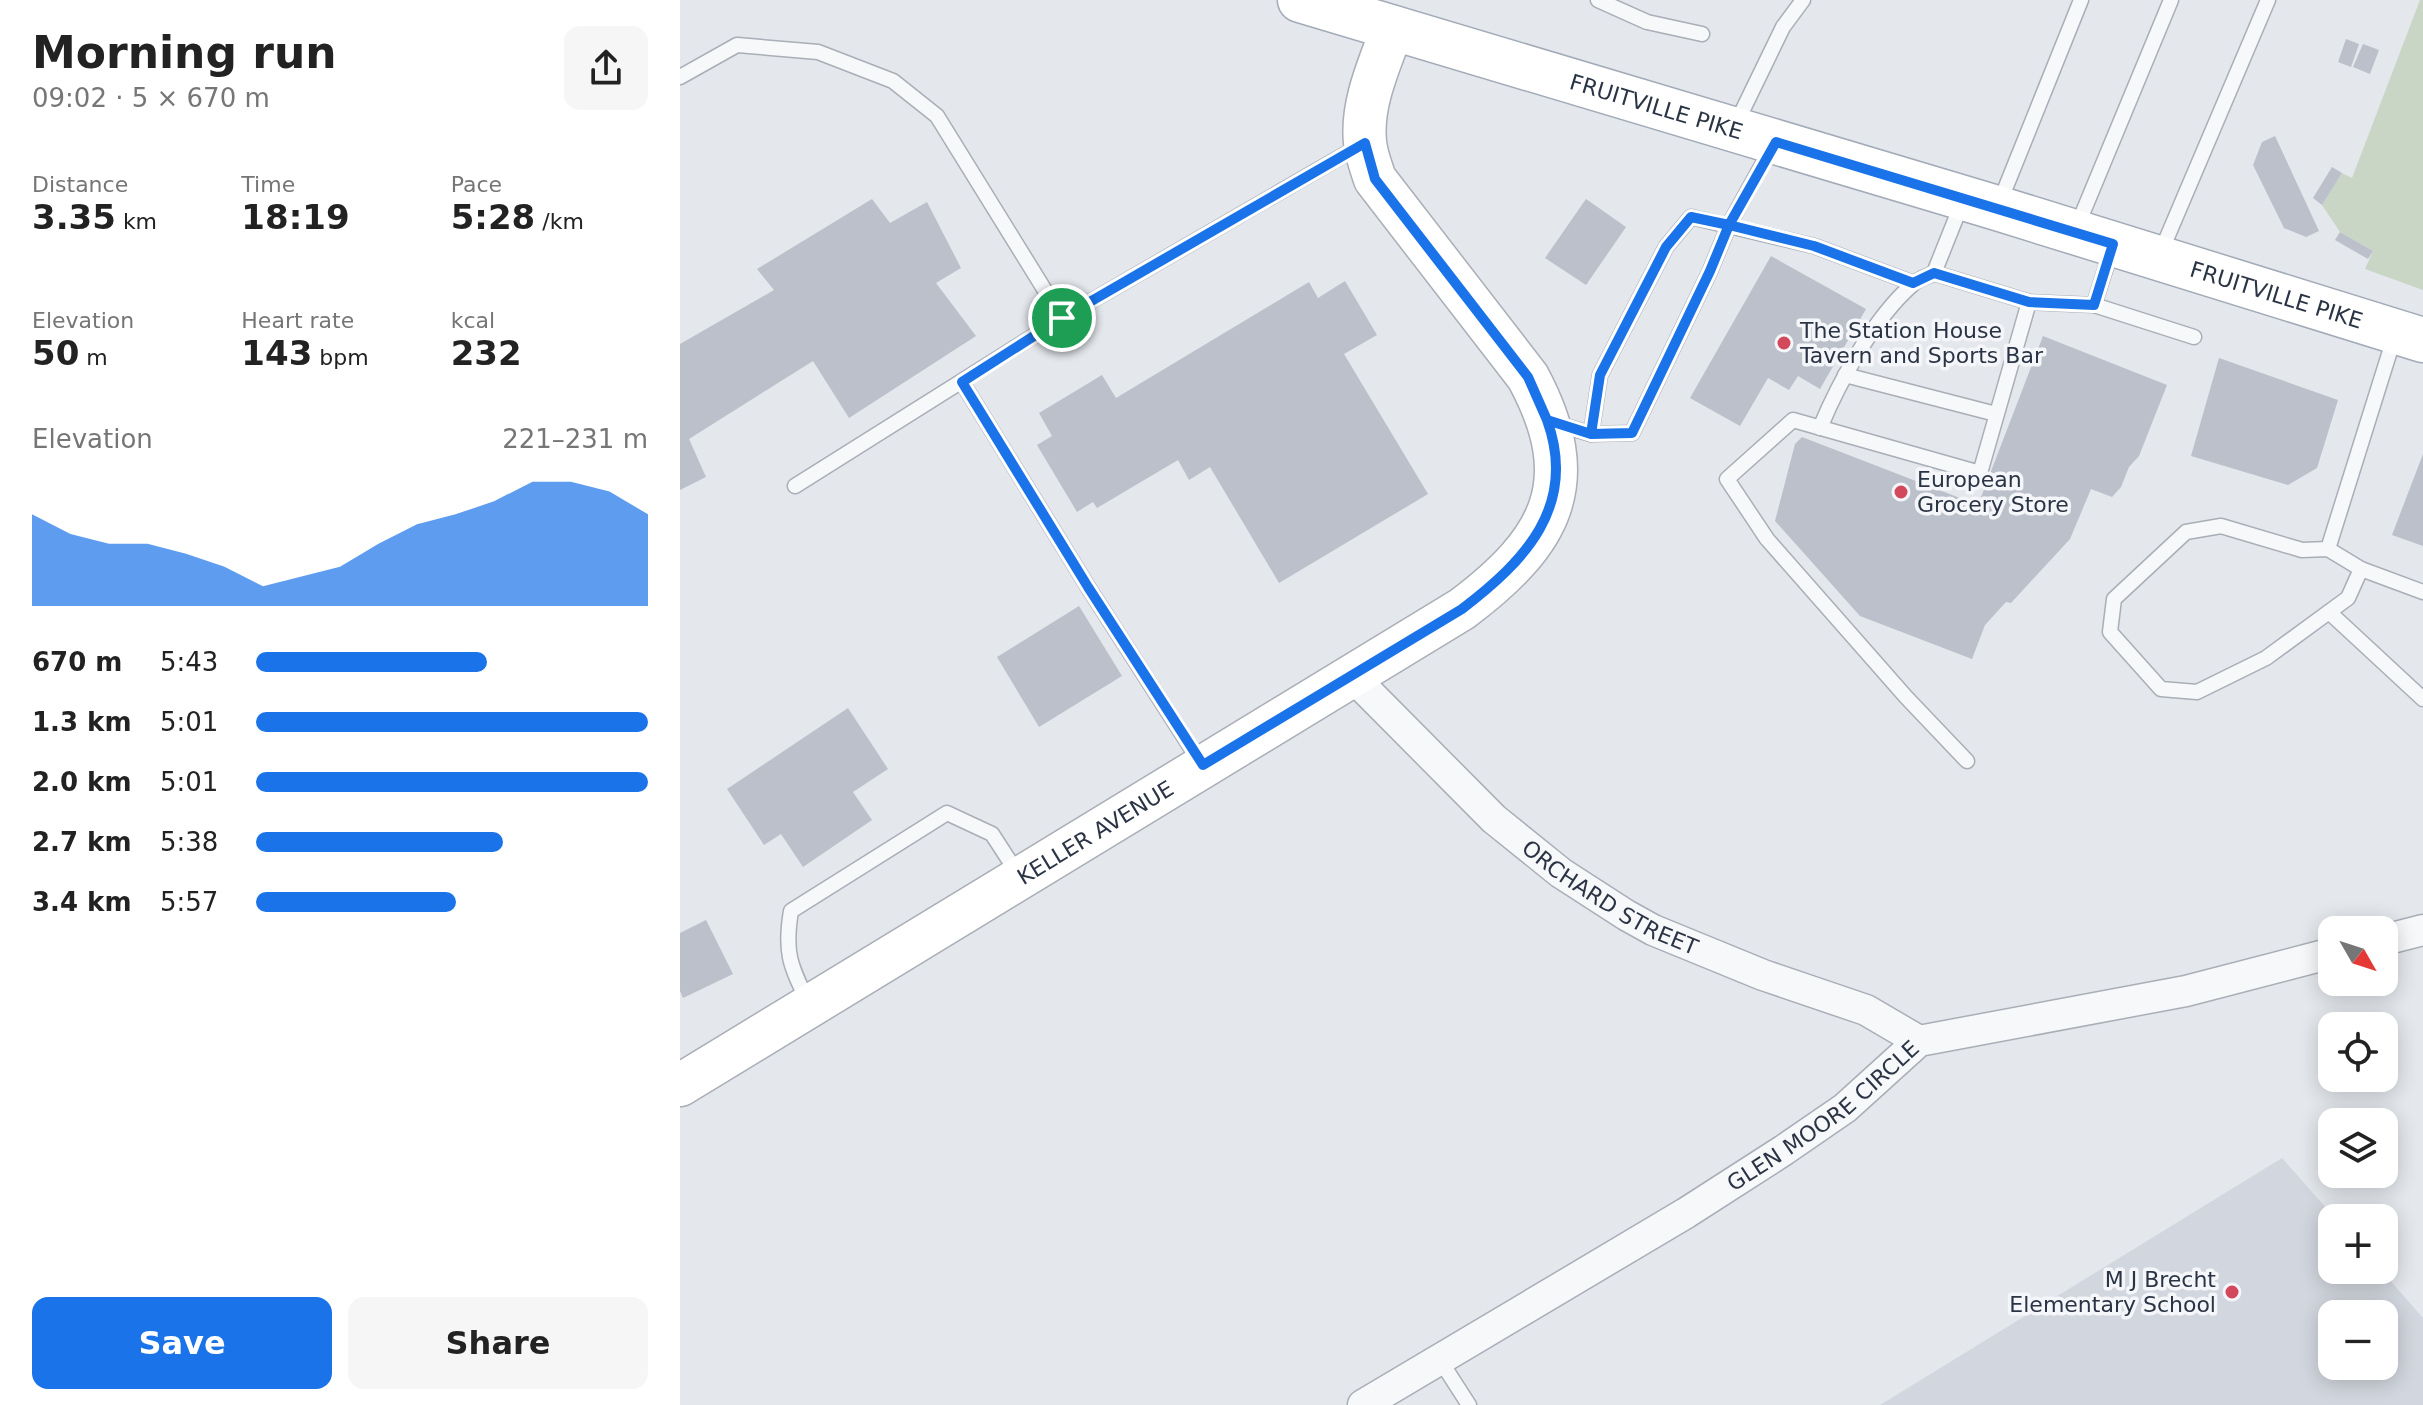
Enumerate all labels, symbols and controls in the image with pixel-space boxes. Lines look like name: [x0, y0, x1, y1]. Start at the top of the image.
button: share: [564, 26, 648, 110]
text: Morning run: [32, 27, 337, 78]
street label: FRUITVILLE PIKE: [1567, 69, 1746, 144]
text: 09:02 · 5 × 670 m: [32, 83, 270, 113]
text: Distance: [32, 172, 128, 197]
text: Time: [241, 172, 295, 197]
text: Pace: [451, 172, 502, 197]
text: 3.35: [32, 197, 116, 237]
text: 18:19: [241, 197, 350, 237]
text: 5:28: [451, 197, 535, 237]
text: km: [116, 209, 157, 234]
text: /km: [535, 209, 584, 234]
street label: FRUITVILLE PIKE: [2187, 256, 2366, 333]
pin: [1028, 284, 1096, 352]
icon: arrive: [1040, 296, 1084, 340]
text: Elevation: [32, 308, 134, 333]
text: Heart rate: [241, 308, 354, 333]
text: kcal: [451, 308, 495, 333]
place label: The Station House Tavern and Sports Bar: [1799, 318, 2044, 368]
text: 50: [32, 333, 79, 373]
text: 143: [241, 333, 312, 373]
text: 232: [451, 333, 522, 373]
marker: The Station House Tavern and Sports Bar: [1775, 334, 1793, 352]
text: m: [79, 345, 108, 370]
text: bpm: [312, 345, 369, 370]
text: Elevation: [32, 424, 153, 454]
text: 221–231 m: [502, 424, 648, 454]
place label: European Grocery Store: [1917, 467, 2069, 517]
marker: European Grocery Store: [1892, 483, 1910, 501]
text: 670 m: [32, 647, 122, 677]
text: 5:43: [160, 647, 218, 677]
text: 1.3 km: [32, 707, 132, 737]
text: 5:01: [160, 707, 218, 737]
text: 2.0 km: [32, 767, 132, 797]
text: 5:01: [160, 767, 218, 797]
street label: KELLER AVENUE: [1013, 775, 1178, 889]
text: 2.7 km: [32, 827, 132, 857]
text: 5:38: [160, 827, 218, 857]
street label: ORCHARD STREET: [1517, 834, 1702, 960]
text: 3.4 km: [32, 887, 132, 917]
text: 5:57: [160, 887, 218, 917]
north arrow: [2318, 916, 2398, 996]
map controls: [2318, 916, 2398, 1380]
button: locate: [2318, 1012, 2398, 1092]
street label: GLEN MOORE CIRCLE: [1722, 1035, 1924, 1196]
button: layers: [2318, 1108, 2398, 1188]
button: +: [2318, 1204, 2398, 1284]
place label: M J Brecht Elementary School: [2009, 1267, 2216, 1317]
marker: M J Brecht Elementary School: [2223, 1283, 2241, 1301]
button: Save: [32, 1297, 332, 1389]
button: Share: [348, 1297, 648, 1389]
button: −: [2318, 1300, 2398, 1380]

